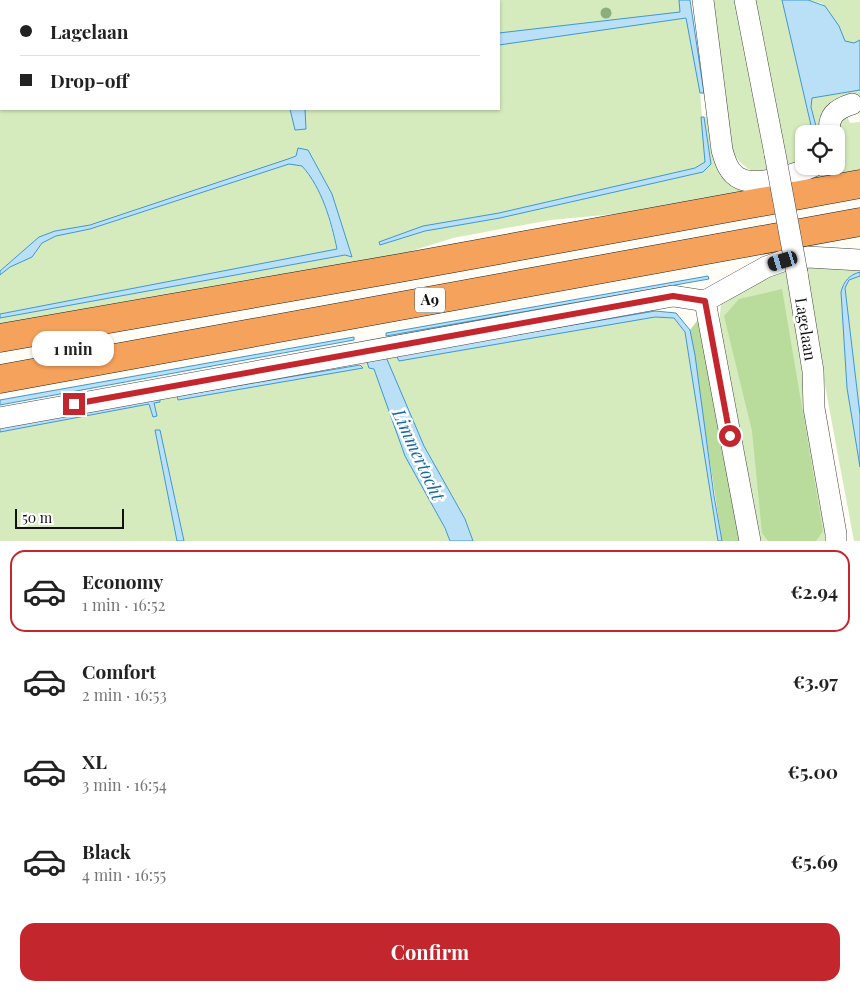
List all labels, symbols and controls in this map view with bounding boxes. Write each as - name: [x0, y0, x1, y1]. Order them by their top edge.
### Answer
- text: Lagelaan: [50, 18, 129, 44]
- text: Drop-off: [50, 67, 128, 93]
- map controls: [795, 125, 845, 175]
- button: locate: [795, 125, 845, 175]
- car: [766, 249, 799, 273]
- road number: A9: [415, 288, 445, 312]
- street label: Lagelaan: [791, 296, 822, 363]
- callout: 1 min: [33, 332, 115, 366]
- text: 1 min: [53, 338, 93, 359]
- route end: [63, 393, 85, 415]
- water label: Limmertocht: [387, 404, 451, 505]
- route start: [719, 425, 741, 447]
- scale bar: [15, 506, 124, 529]
- text: 50 m: [22, 508, 52, 527]
- text: Economy: [82, 568, 163, 594]
- icon: car: [22, 569, 67, 614]
- text: €2.94: [790, 578, 838, 604]
- text: 1 min · 16:52: [82, 594, 165, 615]
- text: Comfort: [82, 658, 156, 684]
- icon: car: [22, 659, 67, 704]
- text: €3.97: [793, 668, 838, 694]
- text: 2 min · 16:53: [82, 684, 167, 705]
- text: XL: [82, 748, 107, 774]
- icon: car: [22, 749, 67, 794]
- text: €5.00: [787, 758, 838, 784]
- text: 3 min · 16:54: [82, 774, 167, 795]
- text: Black: [82, 838, 131, 864]
- icon: car: [22, 839, 67, 884]
- text: €5.69: [791, 848, 838, 874]
- text: 4 min · 16:55: [82, 864, 166, 885]
- button: Confirm: [20, 923, 840, 981]

